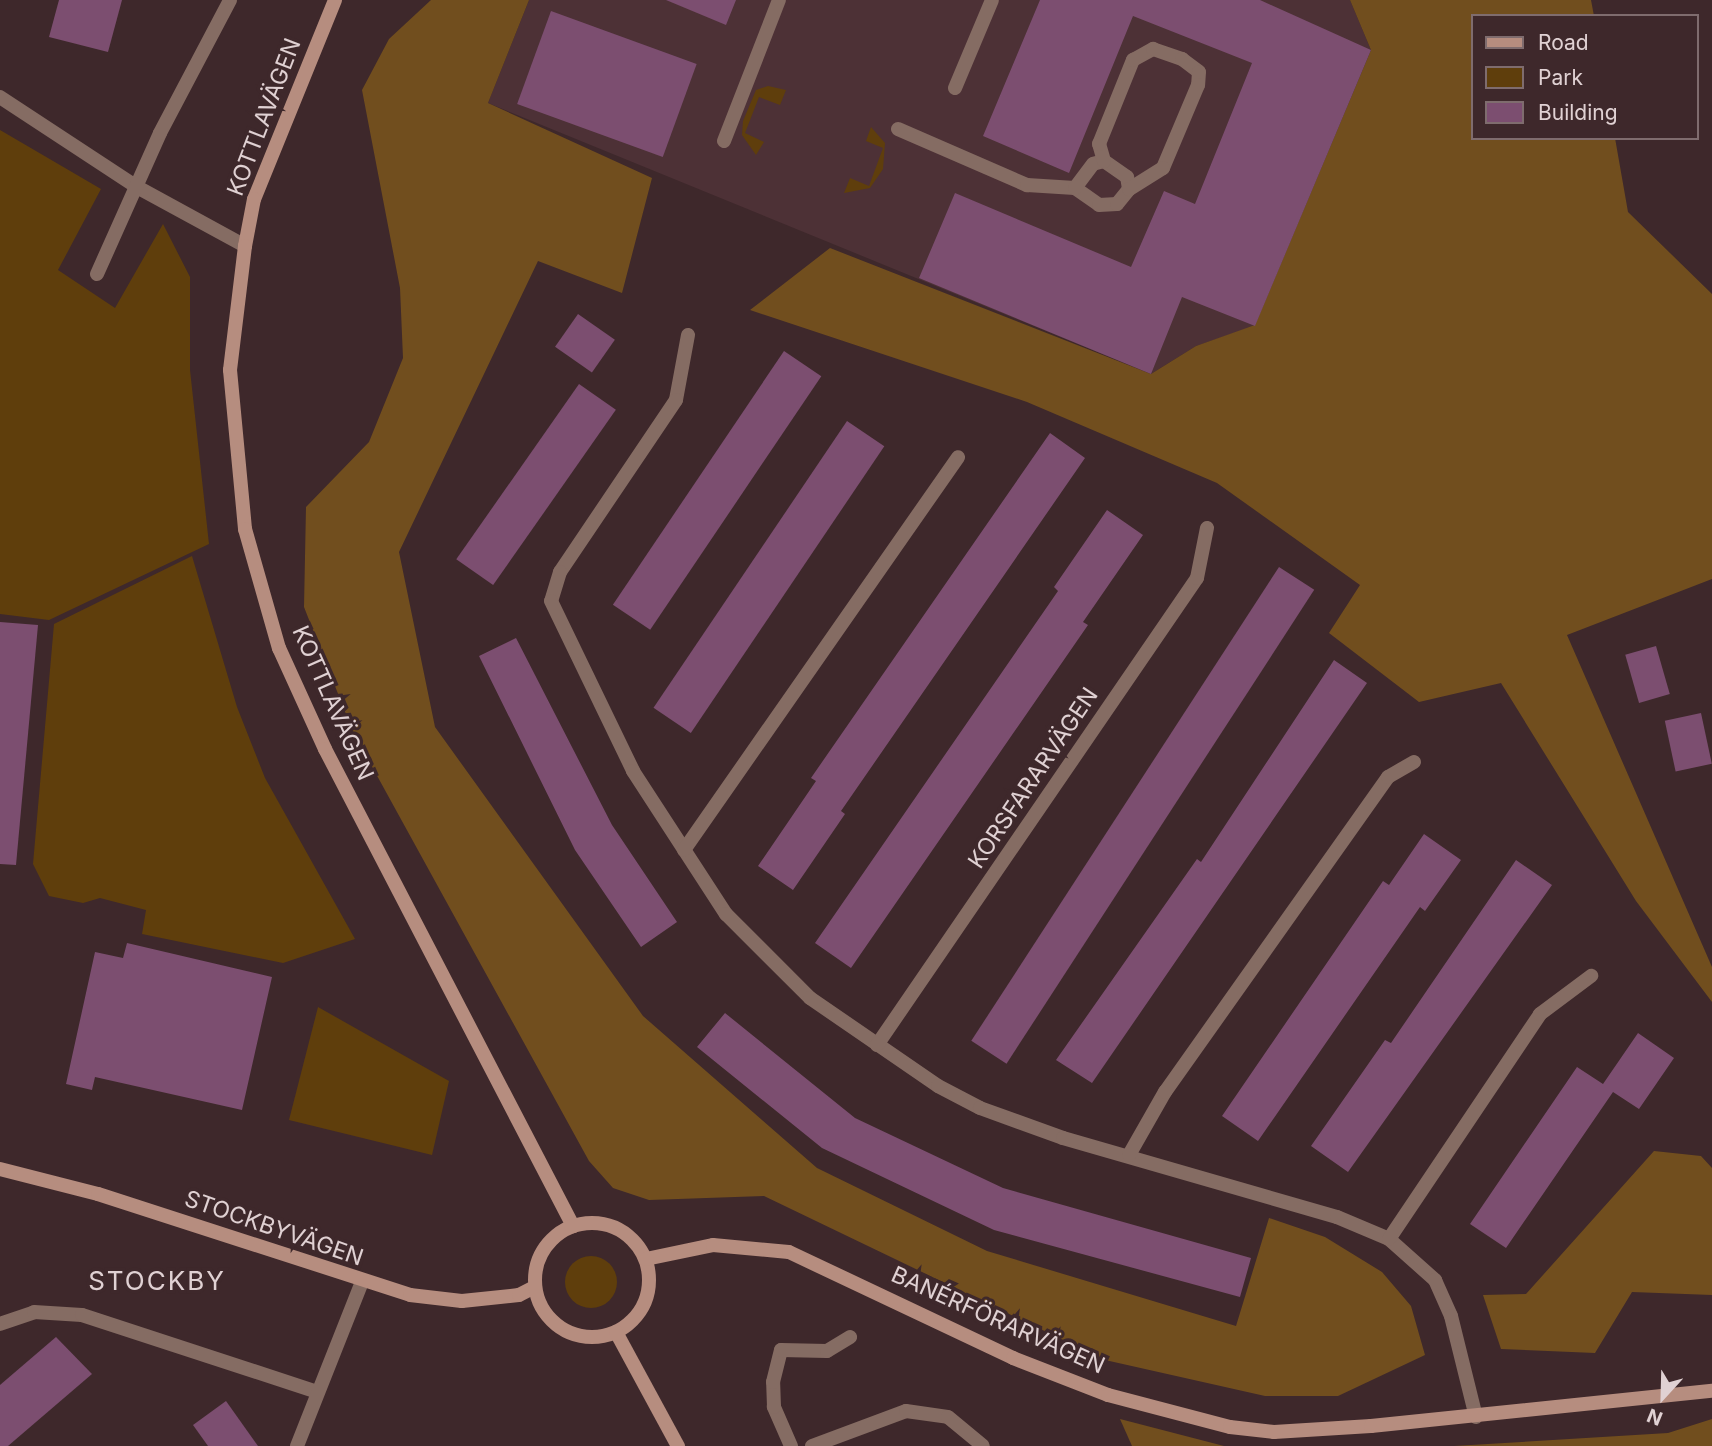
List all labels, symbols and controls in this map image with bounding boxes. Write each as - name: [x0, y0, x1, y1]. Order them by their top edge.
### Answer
- legend: [1470, 14, 1698, 140]
- text: Road: [1538, 30, 1589, 55]
- street label: KOTTLAVÄGEN: [221, 34, 307, 200]
- text: Park: [1538, 65, 1583, 90]
- text: Building: [1538, 100, 1618, 125]
- street label: KOTTLAVÄGEN: [287, 621, 379, 785]
- street label: KORSFARARVÄGEN: [962, 682, 1104, 874]
- street label: STOCKBYVÄGEN: [181, 1184, 367, 1272]
- street label: BANÉRFÖRARVÄGEN: [887, 1260, 1109, 1380]
- district label: STOCKBY: [89, 1265, 225, 1297]
- north arrow: [1628, 1362, 1698, 1432]
- text: N: [1644, 1404, 1666, 1430]

